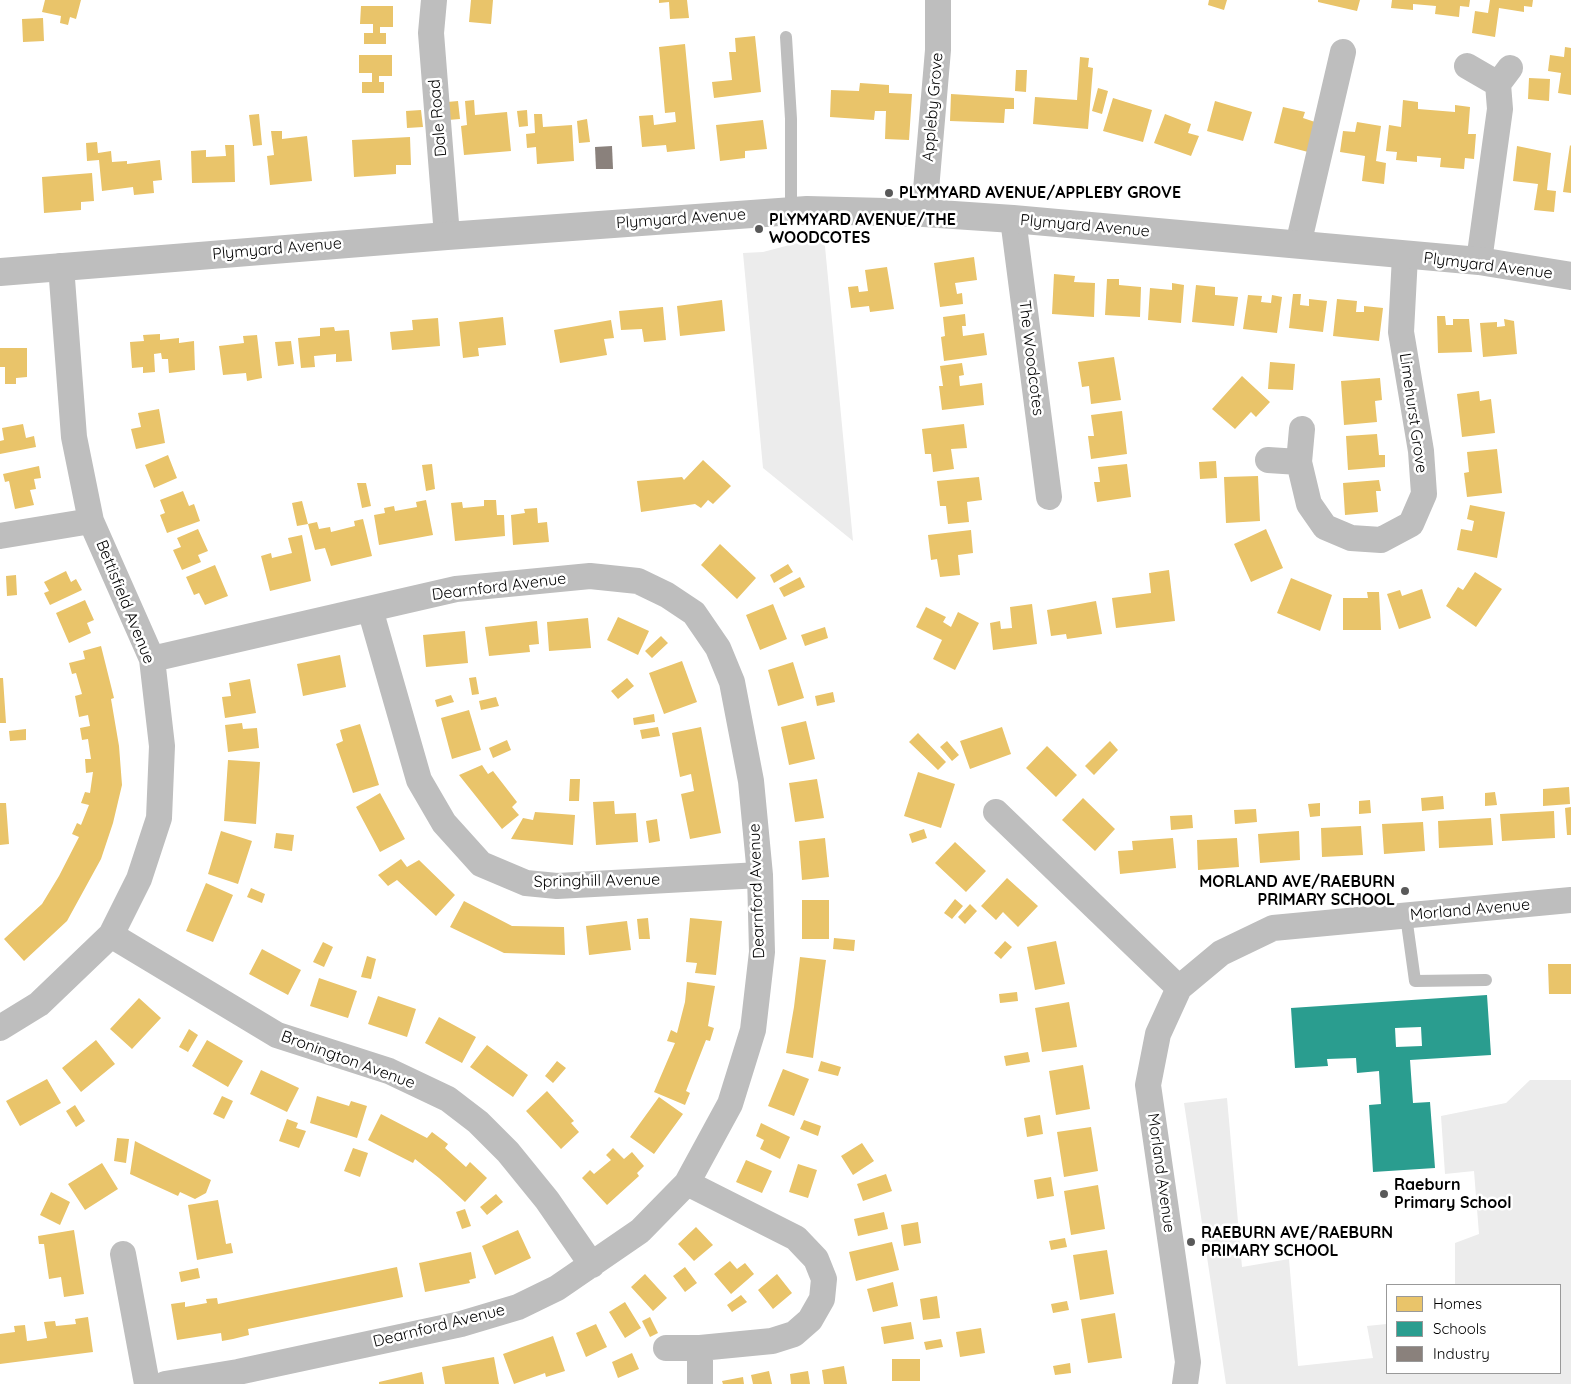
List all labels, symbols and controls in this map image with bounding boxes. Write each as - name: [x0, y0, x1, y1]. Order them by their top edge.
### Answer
- street label: Appleby Grove: [919, 52, 947, 162]
- street label: Dale Road: [425, 78, 451, 158]
- place label: PLYMYARD AVENUE/APPLEBY GROVE: [899, 183, 1181, 203]
- marker: PLYMYARD AVENUE/APPLEBY GROVE: [883, 187, 895, 199]
- street label: Plymyard Avenue: [616, 205, 746, 233]
- place label: PLYMYARD AVENUE/THE WOODCOTES: [769, 210, 956, 248]
- street label: Plymyard Avenue: [1019, 211, 1151, 241]
- marker: PLYMYARD AVENUE/THE WOODCOTES: [753, 223, 765, 235]
- street label: Plymyard Avenue: [211, 234, 343, 264]
- street label: Plymyard Avenue: [1422, 249, 1554, 283]
- street label: The Woodcotes: [1014, 299, 1048, 417]
- street label: Limehurst Grove: [1395, 352, 1431, 474]
- street label: Bettisfield Avenue: [91, 537, 159, 667]
- street label: Dearnford Avenue: [431, 569, 567, 605]
- street label: Dearnford Avenue: [745, 823, 769, 959]
- street label: Springhill Avenue: [534, 870, 660, 892]
- place label: MORLAND AVE/RAEBURN PRIMARY SCHOOL: [1199, 872, 1395, 910]
- marker: MORLAND AVE/RAEBURN PRIMARY SCHOOL: [1399, 885, 1411, 897]
- street label: Morland Avenue: [1409, 895, 1531, 925]
- street label: Bronington Avenue: [278, 1027, 418, 1093]
- street label: Morland Avenue: [1143, 1112, 1179, 1234]
- place label: Raeburn Primary School: [1394, 1175, 1512, 1213]
- marker: Raeburn Primary School: [1378, 1188, 1390, 1200]
- place label: RAEBURN AVE/RAEBURN PRIMARY SCHOOL: [1201, 1223, 1393, 1261]
- marker: RAEBURN AVE/RAEBURN PRIMARY SCHOOL: [1185, 1236, 1197, 1248]
- legend: [1386, 1284, 1561, 1374]
- text: Homes: [1433, 1294, 1482, 1313]
- street label: Dearnford Avenue: [371, 1300, 507, 1352]
- text: Schools: [1433, 1319, 1486, 1338]
- text: Industry: [1433, 1344, 1490, 1363]

